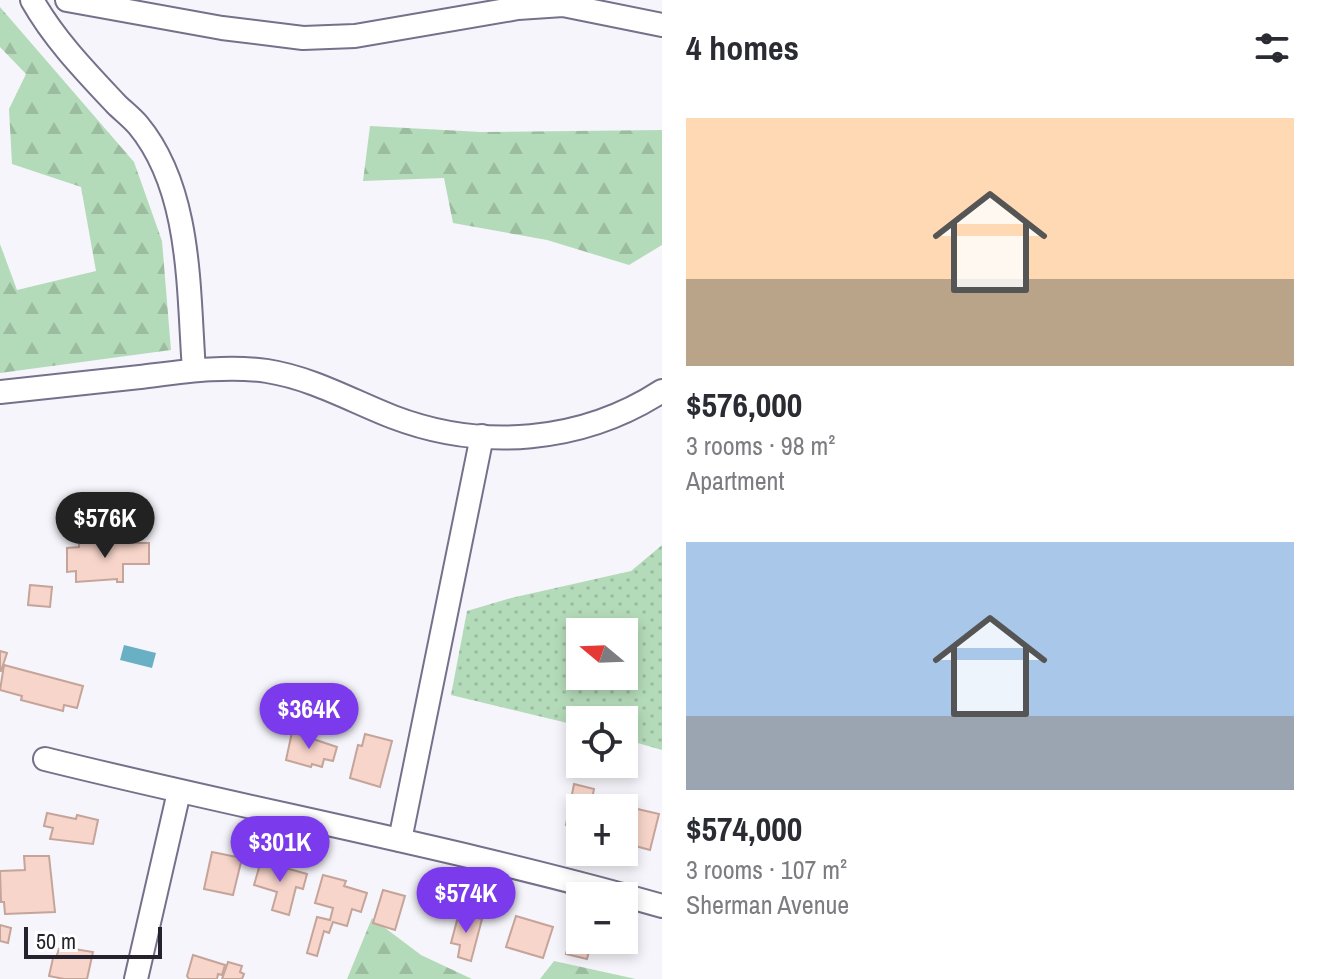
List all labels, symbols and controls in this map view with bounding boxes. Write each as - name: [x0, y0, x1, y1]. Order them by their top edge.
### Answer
- text: 4 homes: [686, 25, 799, 71]
- icon: filters: [1250, 26, 1294, 70]
- icon: home: [918, 170, 1062, 314]
- text: $576,000: [686, 382, 802, 428]
- text: 3 rooms · 98 m²: [686, 428, 835, 463]
- text: Apartment: [686, 463, 784, 498]
- pin: $576K: [49, 492, 161, 560]
- text: $576K: [74, 500, 136, 535]
- icon: home: [918, 594, 1062, 738]
- north arrow: [566, 618, 638, 690]
- map controls: [566, 618, 638, 954]
- pin: $364K: [253, 683, 365, 751]
- text: $364K: [278, 691, 340, 726]
- button: locate: [566, 706, 638, 778]
- button: +: [566, 794, 638, 866]
- text: $574,000: [686, 806, 802, 852]
- pin: $301K: [224, 816, 336, 884]
- text: $301K: [249, 824, 311, 859]
- text: 3 rooms · 107 m²: [686, 852, 847, 887]
- pin: $574K: [410, 867, 522, 935]
- text: $574K: [435, 875, 497, 910]
- button: −: [566, 882, 638, 954]
- text: Sherman Avenue: [686, 887, 849, 922]
- scale bar: [24, 923, 162, 959]
- text: 50 m: [36, 926, 76, 956]

